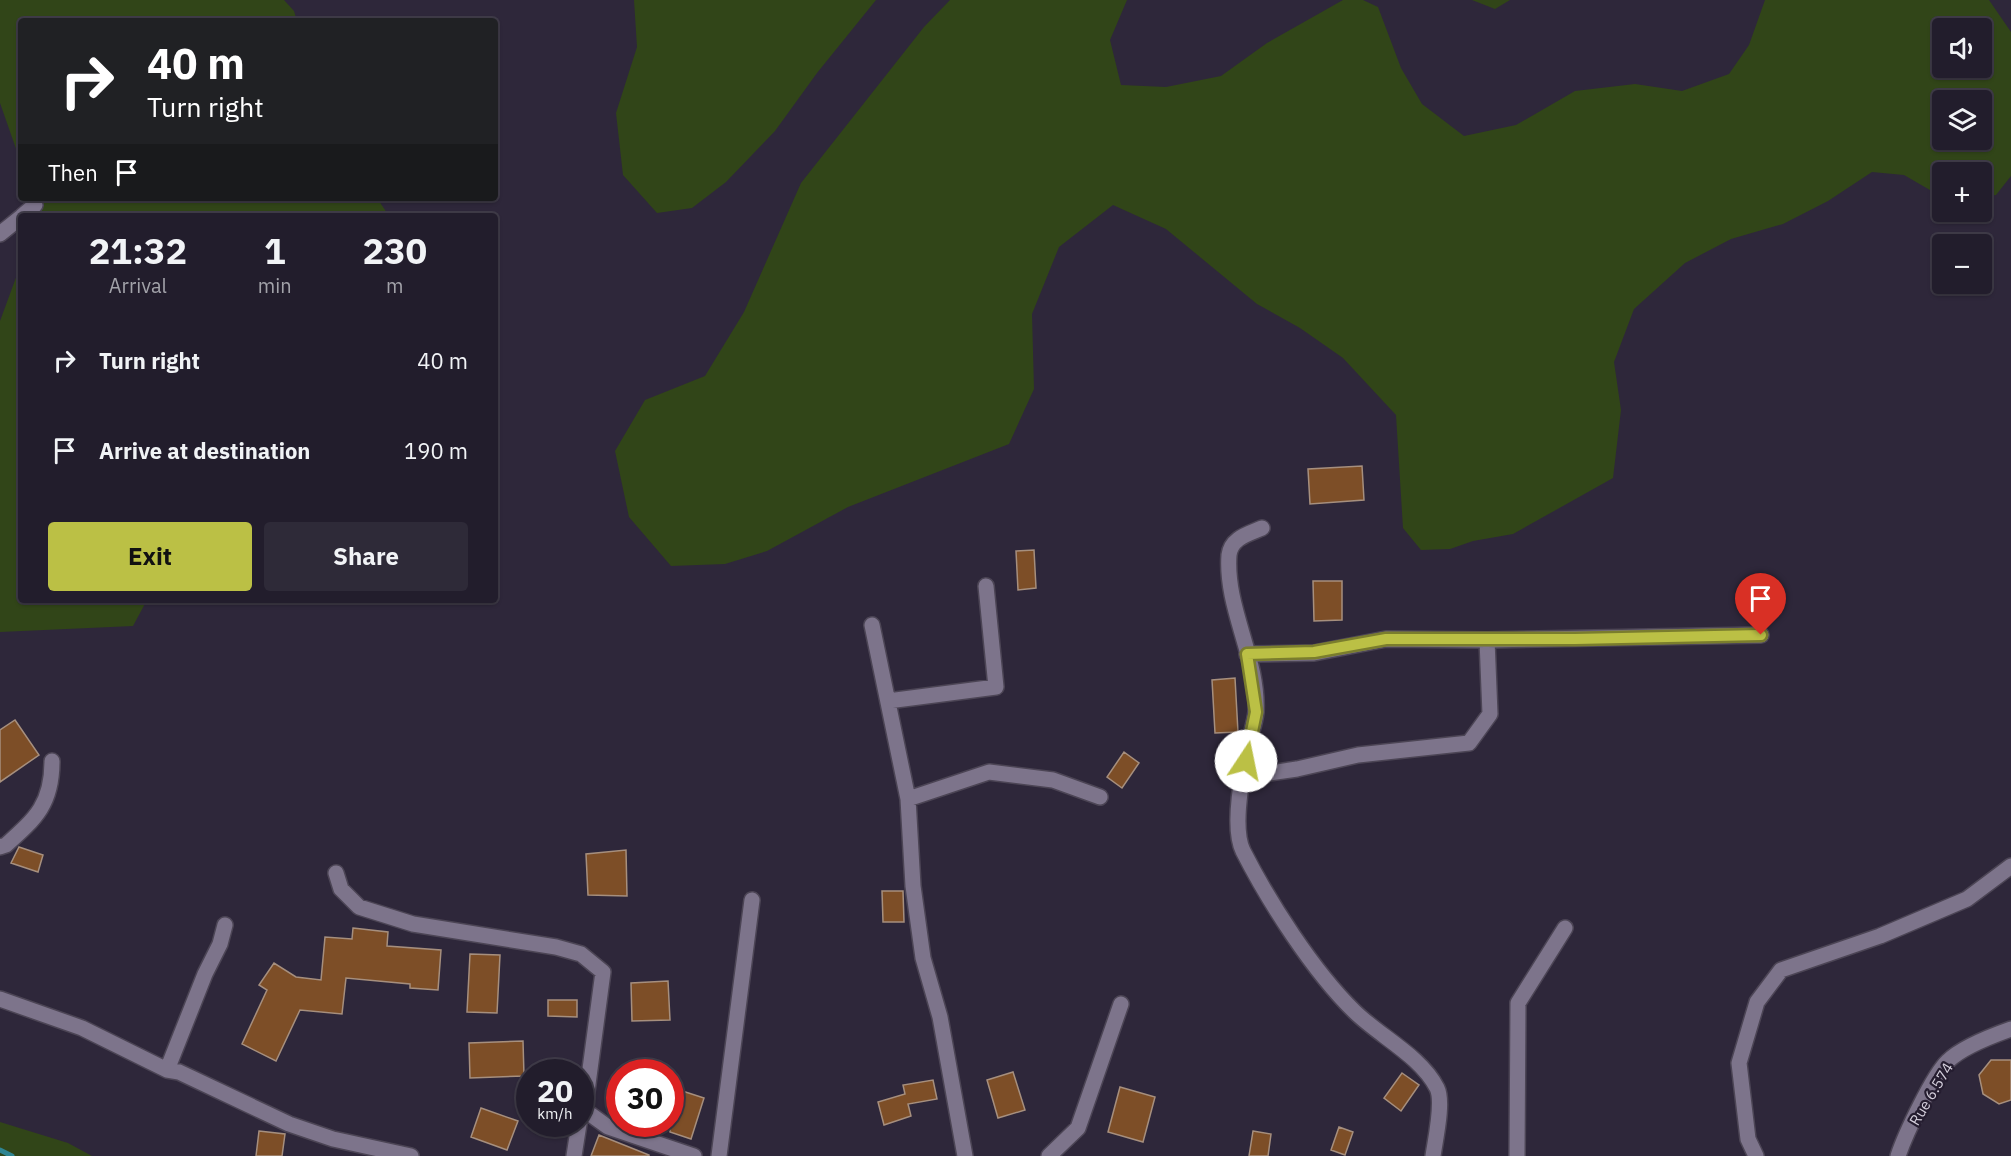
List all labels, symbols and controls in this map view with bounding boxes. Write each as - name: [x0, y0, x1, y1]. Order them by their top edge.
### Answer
- map controls: [1932, 18, 1992, 294]
- button: sound: [1932, 18, 1992, 78]
- text: 40 m: [147, 36, 245, 91]
- icon: right: [48, 42, 126, 120]
- text: Turn right: [147, 89, 264, 124]
- button: layers: [1932, 90, 1992, 150]
- icon: arrive: [110, 156, 143, 189]
- text: Then: [48, 158, 98, 187]
- button: +: [1932, 162, 1992, 222]
- text: 21:32: [89, 227, 187, 274]
- text: 1: [264, 227, 286, 274]
- text: 230: [362, 227, 427, 274]
- button: −: [1932, 234, 1992, 294]
- text: Arrival: [109, 272, 167, 299]
- text: min: [258, 272, 292, 299]
- text: m: [386, 272, 404, 299]
- icon: right: [48, 344, 81, 377]
- text: Turn right: [99, 346, 200, 375]
- text: 40 m: [417, 346, 468, 375]
- icon: arrive: [48, 434, 81, 467]
- text: Arrive at destination: [99, 436, 310, 465]
- text: 190 m: [404, 436, 468, 465]
- button: Exit: [48, 522, 252, 591]
- button: Share: [264, 522, 468, 591]
- pin: [1735, 573, 1786, 635]
- icon: arrive: [1744, 582, 1777, 615]
- position arrow: [1214, 729, 1278, 793]
- speed limit sign: 30: [606, 1059, 684, 1137]
- street label: Rue 6.574: [1905, 1059, 1957, 1129]
- text: 20: [537, 1071, 573, 1110]
- text: km/h: [537, 1104, 573, 1123]

